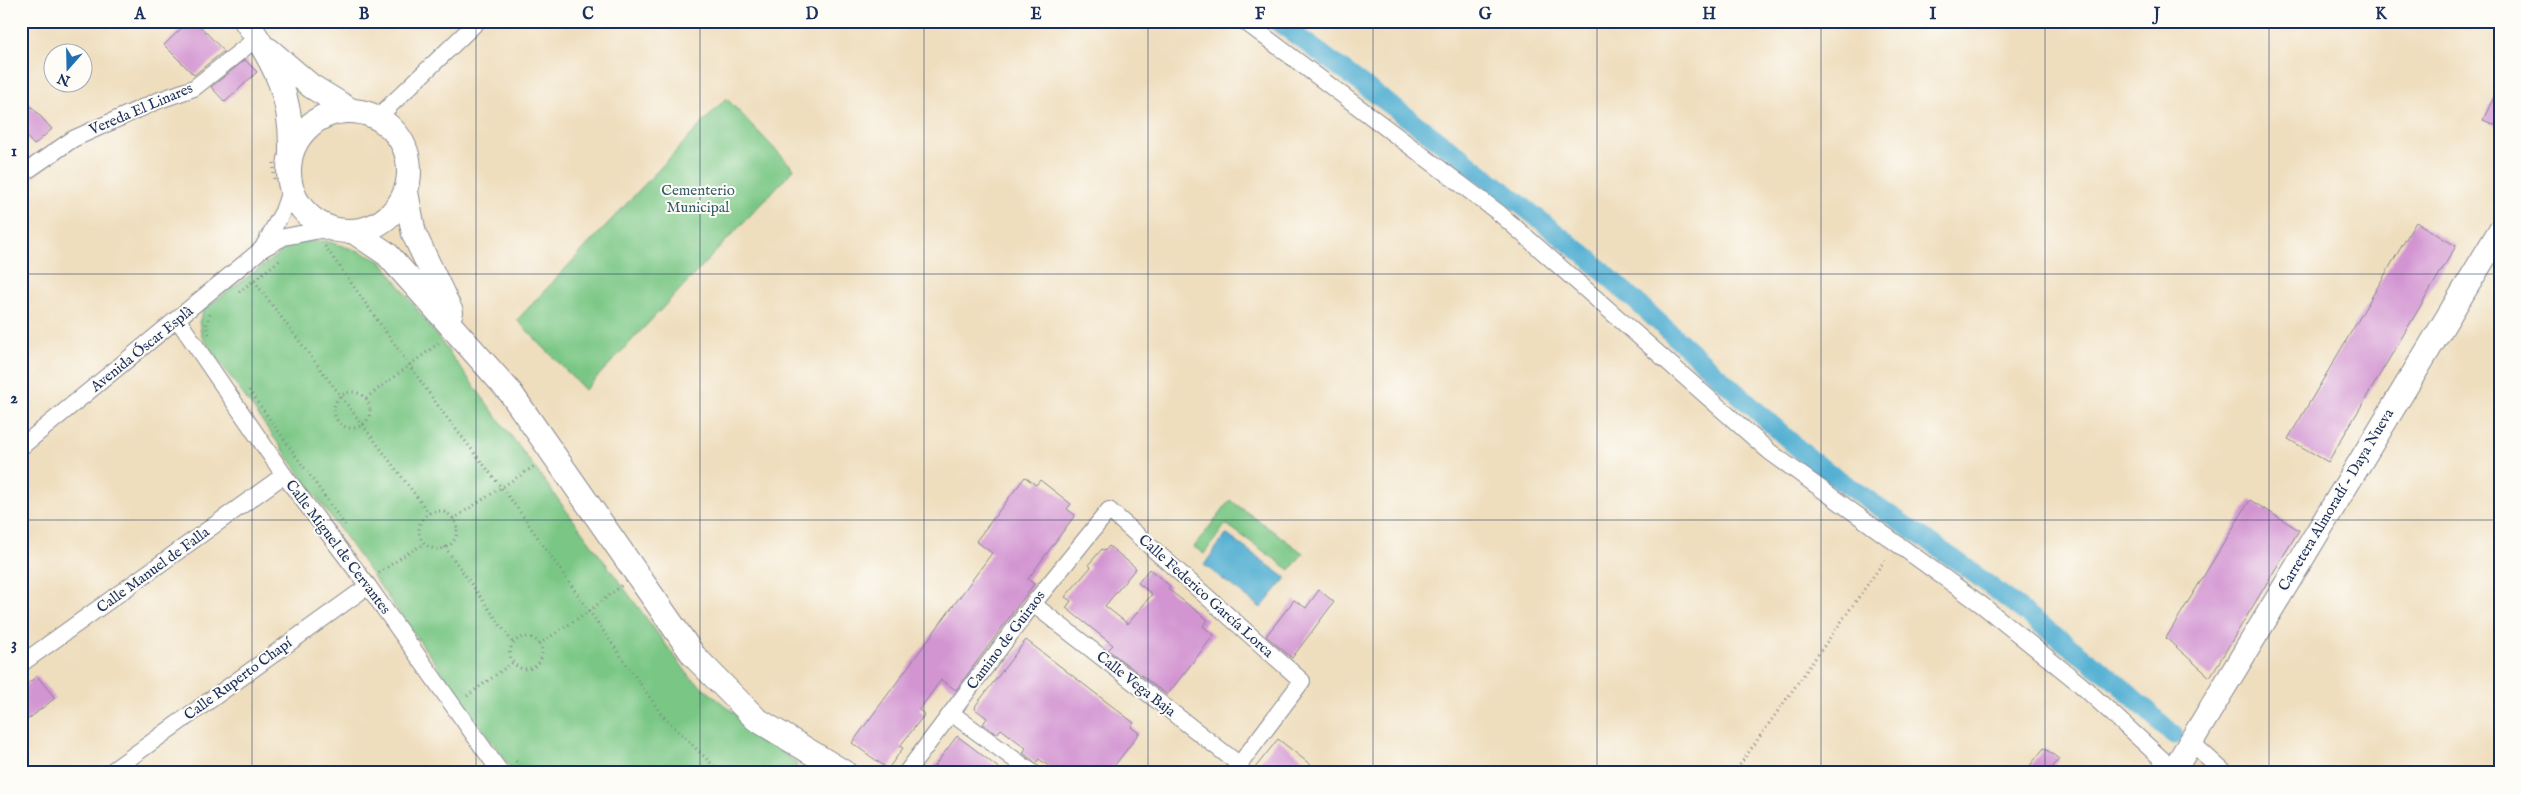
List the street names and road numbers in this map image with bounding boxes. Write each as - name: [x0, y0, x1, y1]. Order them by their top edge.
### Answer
- street label: Vereda El Linares: [85, 79, 196, 140]
- street label: Avenida Óscar Esplà: [86, 301, 198, 397]
- street label: Carretera Almoradí - Daya Nueva: [2274, 405, 2398, 595]
- street label: Calle Miguel de Cervantes: [281, 476, 395, 618]
- street label: Calle Manuel de Falla: [93, 522, 213, 617]
- street label: Calle Federico García Lorca: [1134, 530, 1278, 662]
- street label: Camino de Guiraos: [962, 587, 1050, 693]
- street label: Calle Ruperto Chapí: [180, 633, 297, 725]
- street label: Calle Vega Baja: [1092, 647, 1180, 721]

